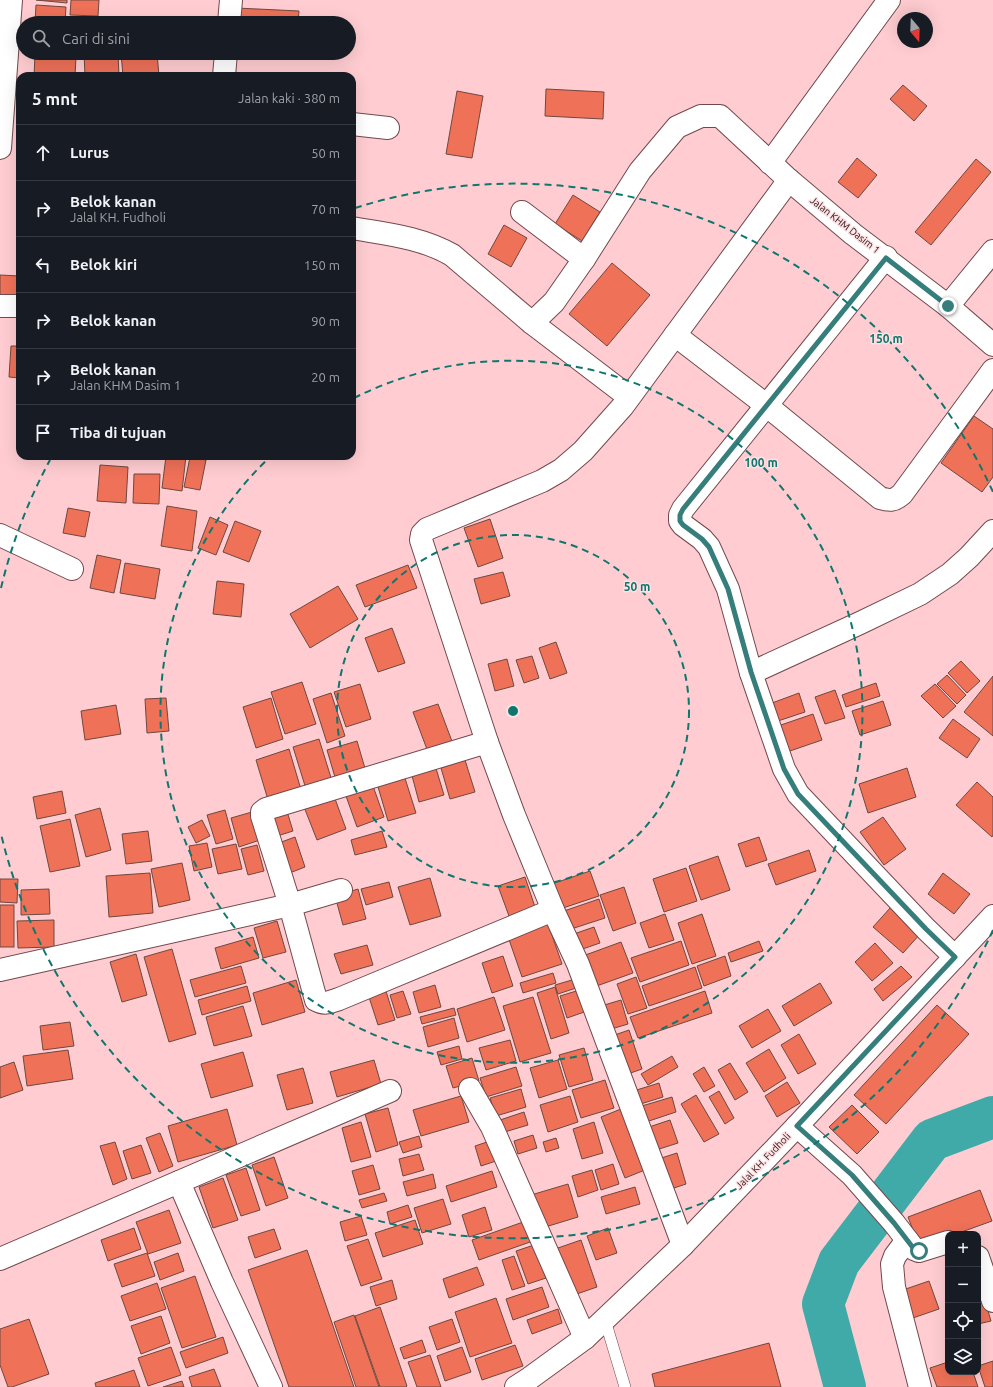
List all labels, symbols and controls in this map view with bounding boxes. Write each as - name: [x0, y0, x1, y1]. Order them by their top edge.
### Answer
- north arrow: [897, 12, 933, 48]
- search box: [16, 16, 356, 60]
- icon: search: [30, 27, 52, 49]
- text: Cari di sini: [62, 30, 130, 47]
- text: 5 mnt: [32, 89, 78, 108]
- text: Jalan kaki · 380 m: [238, 91, 340, 105]
- icon: ahead: [32, 142, 54, 164]
- text: Lurus: [70, 144, 109, 161]
- text: 50 m: [311, 146, 340, 160]
- text: Belok kanan: [70, 193, 156, 210]
- street label: Jalan KHM Dasim 1: [808, 194, 882, 256]
- icon: right: [32, 198, 54, 220]
- text: 70 m: [311, 202, 340, 216]
- text: Jalal KH. Fudholi: [70, 210, 166, 224]
- icon: left: [32, 254, 54, 276]
- text: Belok kiri: [70, 256, 137, 273]
- text: 150 m: [304, 258, 340, 272]
- route end: [939, 297, 957, 315]
- icon: right: [32, 310, 54, 332]
- text: Belok kanan: [70, 312, 156, 329]
- text: 90 m: [311, 314, 340, 328]
- text: 150 m: [869, 332, 903, 345]
- text: Belok kanan: [70, 361, 156, 378]
- icon: right: [32, 366, 54, 388]
- text: 20 m: [311, 370, 340, 384]
- text: Jalan KHM Dasim 1: [70, 378, 181, 392]
- icon: arrive: [32, 422, 54, 444]
- text: Tiba di tujuan: [70, 424, 166, 441]
- text: 100 m: [744, 456, 778, 469]
- text: 50 m: [624, 580, 650, 593]
- centre of rings: [506, 704, 520, 718]
- street label: Jalal KH. Fudholi: [733, 1131, 793, 1191]
- map controls: [945, 1231, 981, 1375]
- button: +: [945, 1231, 981, 1267]
- route start: [910, 1242, 928, 1260]
- button: −: [945, 1267, 981, 1303]
- button: locate: [945, 1303, 981, 1339]
- button: layers: [945, 1339, 981, 1375]

